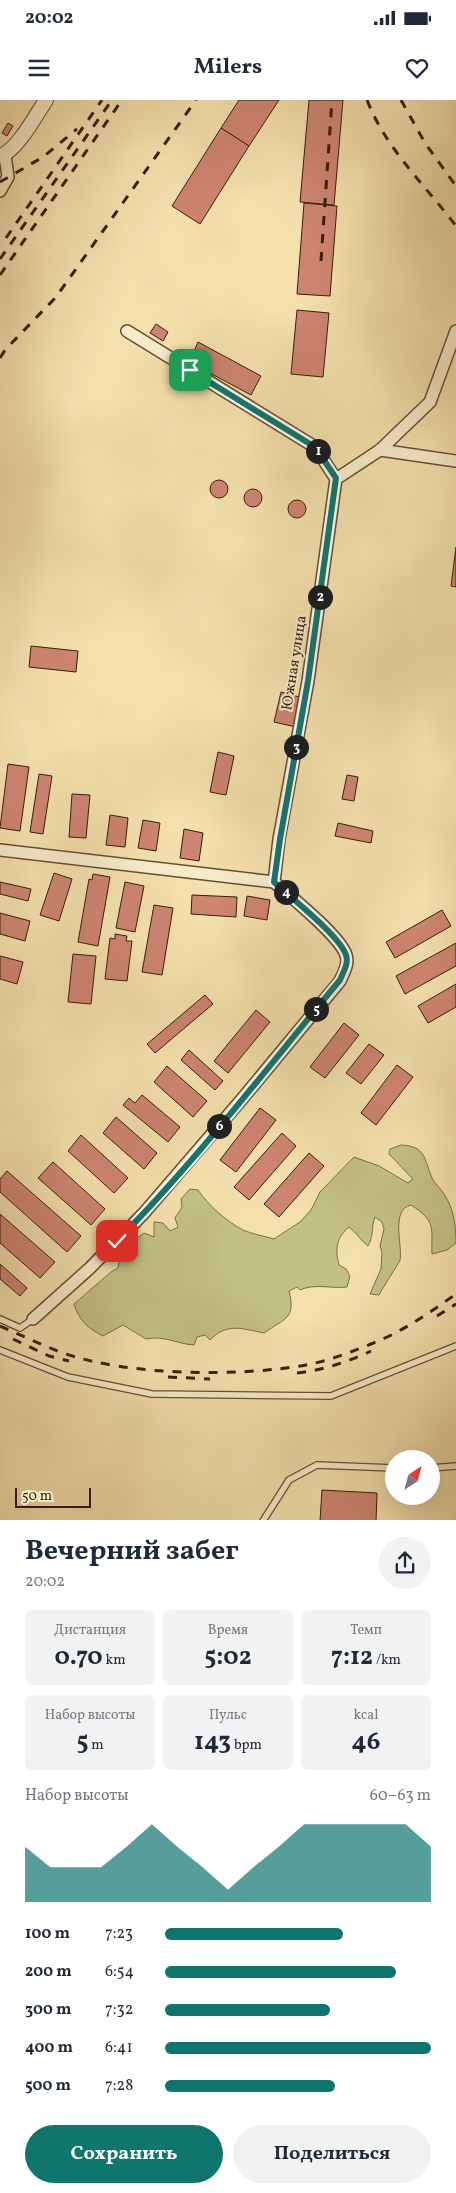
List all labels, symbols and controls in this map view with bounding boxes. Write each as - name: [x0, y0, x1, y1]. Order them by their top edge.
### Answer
- text: 20:02: [25, 5, 73, 31]
- text: Milers: [194, 52, 262, 83]
- icon: menu: [25, 54, 53, 82]
- icon: heart: [403, 54, 431, 82]
- pin: [169, 349, 211, 391]
- icon: arrive: [176, 356, 204, 384]
- pin: 1: [306, 438, 330, 464]
- text: 1: [316, 442, 321, 461]
- pin: 2: [308, 584, 332, 610]
- text: 2: [317, 588, 324, 607]
- street label: Южная улица: [277, 614, 313, 712]
- pin: 3: [284, 734, 308, 760]
- text: 3: [293, 738, 300, 757]
- pin: 4: [274, 880, 298, 904]
- text: 4: [282, 883, 291, 902]
- pin: 5: [304, 996, 328, 1022]
- text: 5: [313, 1000, 320, 1019]
- pin: 6: [206, 1114, 232, 1138]
- text: 6: [216, 1117, 223, 1136]
- pin: [96, 1220, 138, 1262]
- icon: check: [103, 1227, 131, 1255]
- north arrow: [385, 1450, 440, 1505]
- map controls: [385, 1450, 440, 1505]
- scale bar: [15, 1486, 91, 1509]
- text: 50 m: [22, 1487, 52, 1506]
- text: Вечерний забег: [25, 1532, 239, 1571]
- button: share: [379, 1537, 431, 1589]
- text: 20:02: [25, 1571, 65, 1593]
- text: Дистанция: [54, 1621, 126, 1640]
- text: Время: [208, 1621, 248, 1640]
- text: Темп: [350, 1621, 382, 1640]
- text: 0.70: [54, 1640, 103, 1675]
- text: 5:02: [204, 1640, 252, 1675]
- text: 7:12: [331, 1640, 373, 1675]
- text: km: [103, 1651, 126, 1670]
- text: /km: [373, 1651, 401, 1670]
- text: Набор высоты: [45, 1706, 135, 1725]
- text: Пульс: [209, 1706, 247, 1725]
- text: kcal: [354, 1706, 378, 1725]
- text: 5: [76, 1725, 88, 1760]
- text: 143: [194, 1725, 231, 1760]
- text: 46: [352, 1725, 380, 1760]
- text: m: [88, 1736, 104, 1755]
- text: bpm: [231, 1736, 262, 1755]
- text: Набор высоты: [25, 1785, 129, 1807]
- text: 60–63 m: [370, 1785, 431, 1807]
- text: 100 m: [25, 1923, 70, 1945]
- text: 7:23: [105, 1923, 133, 1945]
- text: 200 m: [25, 1961, 72, 1983]
- text: 6:54: [105, 1961, 134, 1983]
- text: 300 m: [25, 1999, 71, 2021]
- text: 7:32: [105, 1999, 133, 2021]
- text: 400 m: [25, 2037, 73, 2059]
- text: 6:41: [105, 2037, 133, 2059]
- text: 500 m: [25, 2075, 71, 2097]
- text: 7:28: [105, 2075, 133, 2097]
- button: Сохранить: [25, 2125, 223, 2183]
- button: Поделиться: [233, 2125, 431, 2183]

